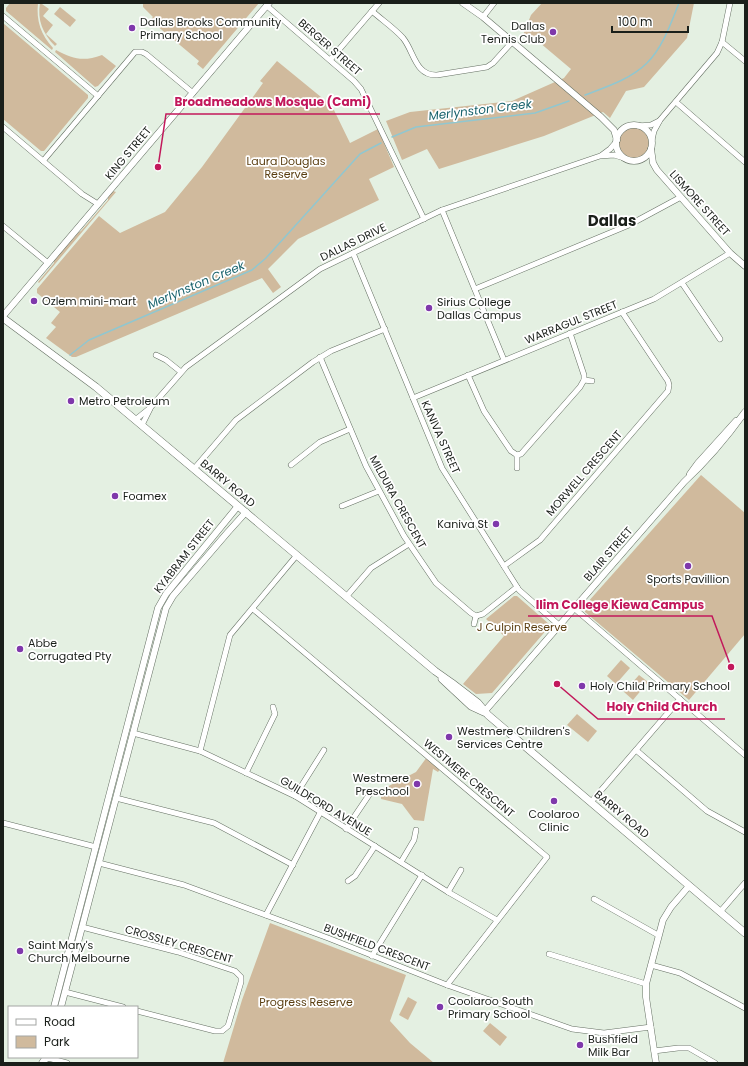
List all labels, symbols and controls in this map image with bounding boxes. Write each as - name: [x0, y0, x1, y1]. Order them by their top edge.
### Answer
- scale bar: [612, 8, 688, 34]
- text: 100 m: [618, 13, 652, 30]
- place label: Dallas Brooks Community Primary School: [140, 14, 282, 43]
- street label: BERGER STREET: [295, 15, 365, 79]
- place label: Dallas Tennis Club: [481, 18, 545, 47]
- marker: Dallas Brooks Community Primary School: [127, 23, 137, 33]
- marker: Dallas Tennis Club: [548, 27, 558, 37]
- callout: Broadmeadows Mosque (Cami): [166, 90, 380, 114]
- text: Broadmeadows Mosque (Cami): [174, 93, 372, 110]
- water label: Merlynston Creek: [427, 95, 533, 124]
- street label: KING STREET: [101, 123, 155, 183]
- park label: Laura Douglas Reserve: [247, 153, 326, 182]
- street label: LISMORE STREET: [666, 167, 734, 239]
- district label: Dallas: [588, 210, 636, 231]
- street label: DALLAS DRIVE: [317, 219, 389, 265]
- water label: Merlynston Creek: [145, 256, 248, 313]
- place label: Ozlem mini-mart: [42, 293, 136, 309]
- place label: Sirius College Dallas Campus: [437, 294, 521, 323]
- marker: Ozlem mini-mart: [29, 296, 39, 306]
- street label: WARRAGUL STREET: [522, 296, 620, 348]
- marker: Sirius College Dallas Campus: [424, 303, 434, 313]
- place label: Metro Petroleum: [79, 393, 170, 409]
- marker: Metro Petroleum: [66, 396, 76, 406]
- street label: KANIVA STREET: [418, 398, 464, 476]
- street label: MORWELL CRESCENT: [542, 427, 626, 519]
- street label: MILDURA CRESCENT: [366, 453, 430, 552]
- street label: BARRY ROAD: [197, 455, 259, 511]
- place label: Foamex: [123, 488, 167, 504]
- marker: Foamex: [110, 491, 120, 501]
- street label: KYABRAM STREET: [150, 516, 218, 596]
- place label: Kaniva St: [437, 516, 488, 532]
- marker: Kaniva St: [491, 519, 501, 529]
- street label: BLAIR STREET: [580, 523, 636, 585]
- marker: Sports Pavillion: [683, 561, 693, 571]
- place label: Sports Pavillion: [647, 571, 729, 587]
- callout: Ilim College Kiewa Campus: [528, 592, 712, 616]
- text: Ilim College Kiewa Campus: [536, 596, 705, 613]
- park label: J Culpin Reserve: [477, 619, 567, 635]
- place label: Abbe Corrugated Pty: [28, 635, 112, 664]
- marker: Abbe Corrugated Pty: [15, 644, 25, 654]
- place label: Holy Child Primary School: [590, 678, 730, 694]
- marker: Holy Child Primary School: [577, 681, 587, 691]
- callout: Holy Child Church: [598, 695, 725, 719]
- text: Holy Child Church: [607, 698, 717, 715]
- place label: Westmere Children's Services Centre: [457, 723, 570, 752]
- marker: Westmere Children's Services Centre: [444, 732, 454, 742]
- street label: WESTMERE CRESCENT: [420, 735, 518, 821]
- place label: Westmere Preschool: [353, 770, 409, 799]
- street label: GUILDFORD AVENUE: [277, 772, 375, 840]
- marker: Westmere Preschool: [412, 779, 422, 789]
- street label: BARRY ROAD: [591, 786, 653, 842]
- marker: Coolaroo Clinic: [549, 796, 559, 806]
- place label: Coolaroo Clinic: [529, 806, 579, 835]
- street label: BUSHFIELD CRESCENT: [322, 919, 433, 975]
- street label: CROSSLEY CRESCENT: [123, 921, 235, 967]
- place label: Saint Mary's Church Melbourne: [28, 937, 130, 966]
- marker: Saint Mary's Church Melbourne: [15, 946, 25, 956]
- place label: Coolaroo South Primary School: [448, 993, 533, 1022]
- park label: Progress Reserve: [259, 994, 353, 1010]
- marker: Coolaroo South Primary School: [435, 1002, 445, 1012]
- legend: [8, 1006, 138, 1058]
- text: Road: [44, 1013, 75, 1030]
- place label: Bushfield Milk Bar: [588, 1031, 638, 1060]
- text: Park: [44, 1033, 71, 1050]
- marker: Bushfield Milk Bar: [575, 1040, 585, 1050]

